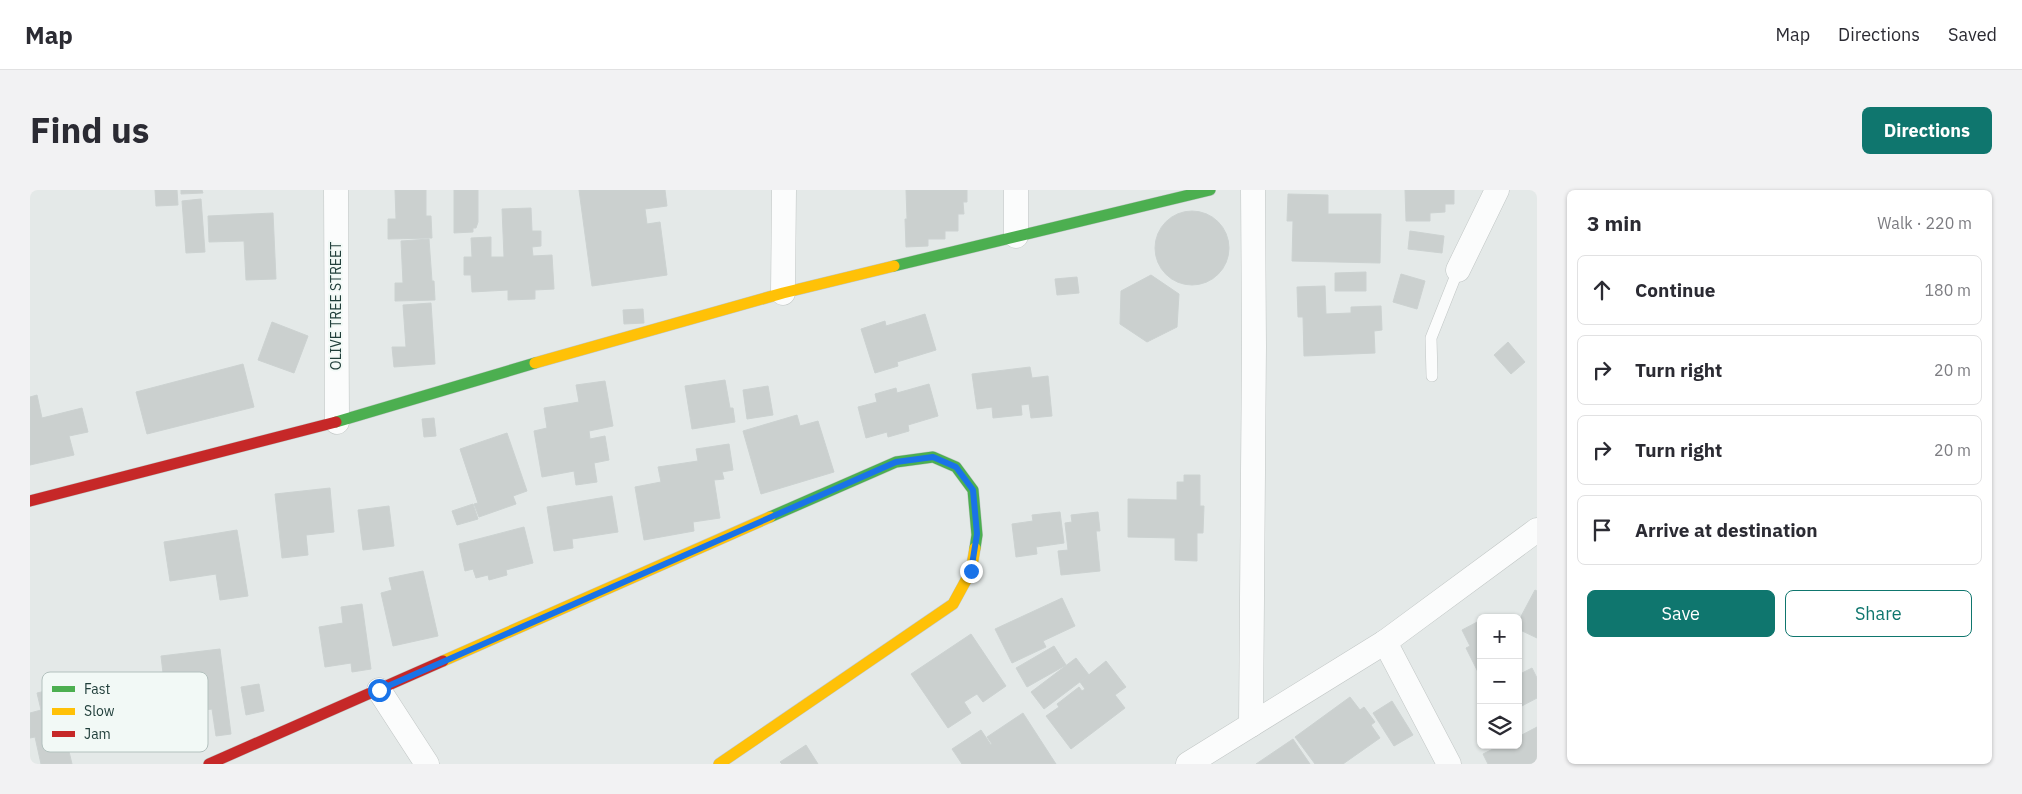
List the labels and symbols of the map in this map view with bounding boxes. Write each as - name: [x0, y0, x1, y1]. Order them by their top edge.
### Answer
- street label: OLIVE TREE STREET: [327, 242, 345, 370]
- route end: [960, 560, 983, 583]
- legend: [42, 672, 208, 752]
- route start: [368, 679, 391, 702]
- text: Fast: [84, 680, 110, 698]
- text: Slow: [84, 702, 115, 720]
- text: Jam: [84, 725, 111, 743]

